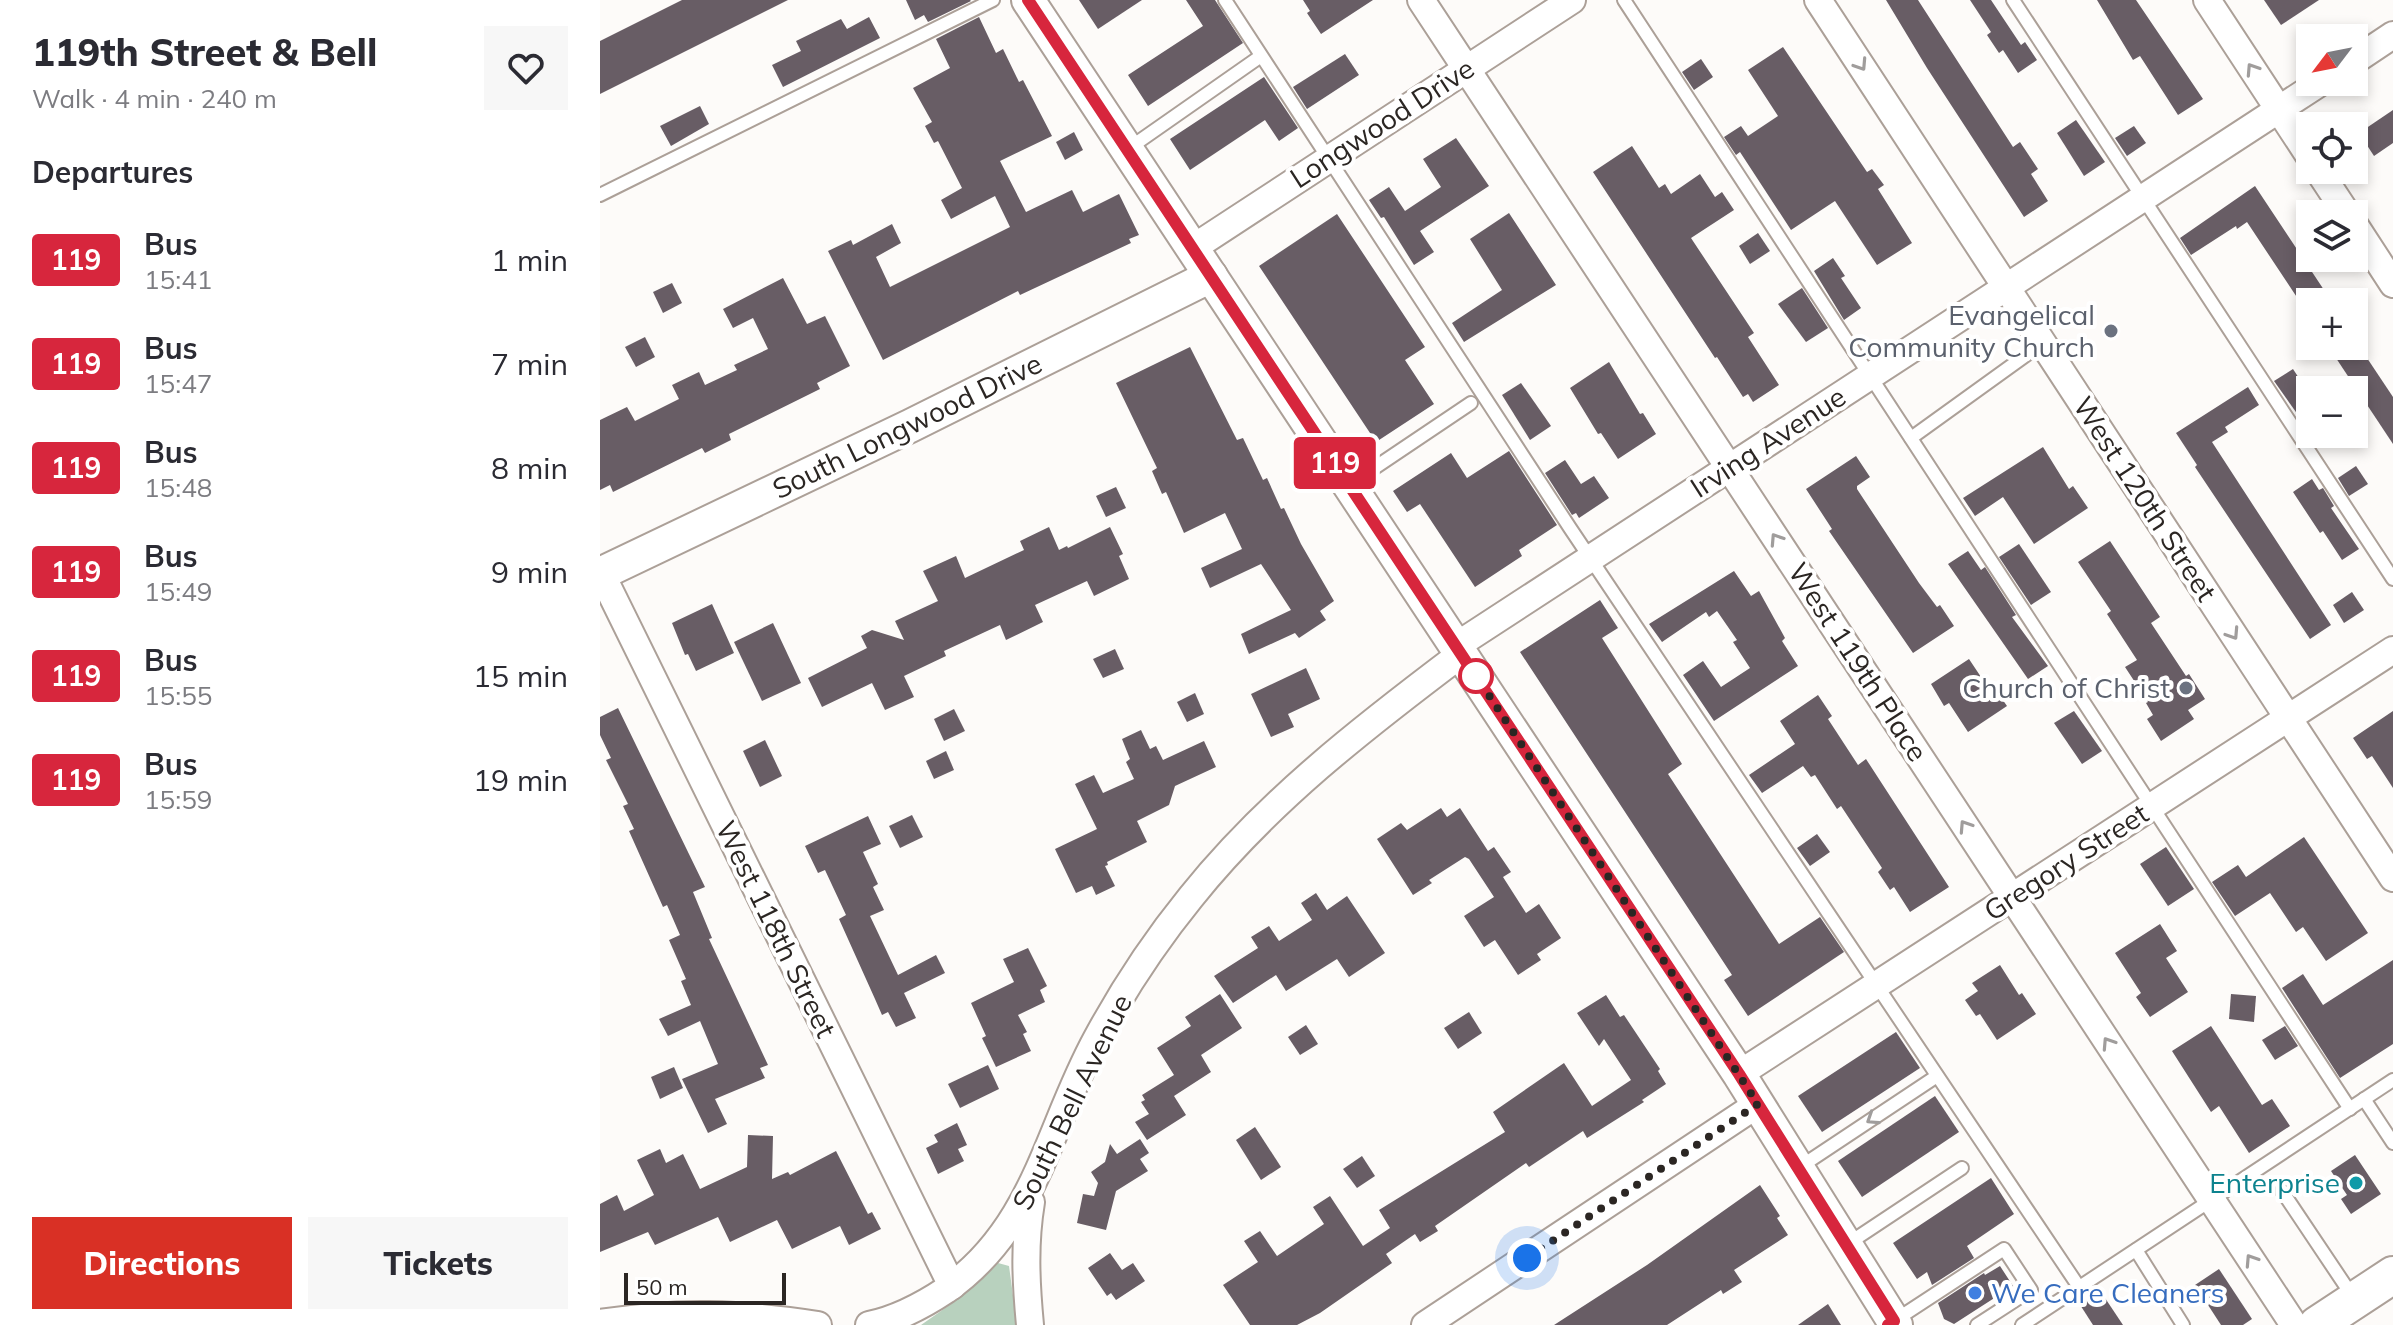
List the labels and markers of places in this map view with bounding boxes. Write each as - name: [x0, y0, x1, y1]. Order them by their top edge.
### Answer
- place label: Evangelical Community Church: [1848, 297, 2095, 364]
- marker: Evangelical Community Church: [2102, 322, 2120, 340]
- unlabelled marker: [1459, 659, 1493, 693]
- place label: Church of Christ: [1962, 670, 2170, 705]
- marker: Church of Christ: [2177, 679, 2195, 697]
- place label: Enterprise: [2209, 1165, 2340, 1200]
- marker: Enterprise: [2347, 1174, 2365, 1192]
- place label: We Care Cleaners: [1991, 1275, 2224, 1310]
- marker: We Care Cleaners: [1966, 1284, 1984, 1302]

